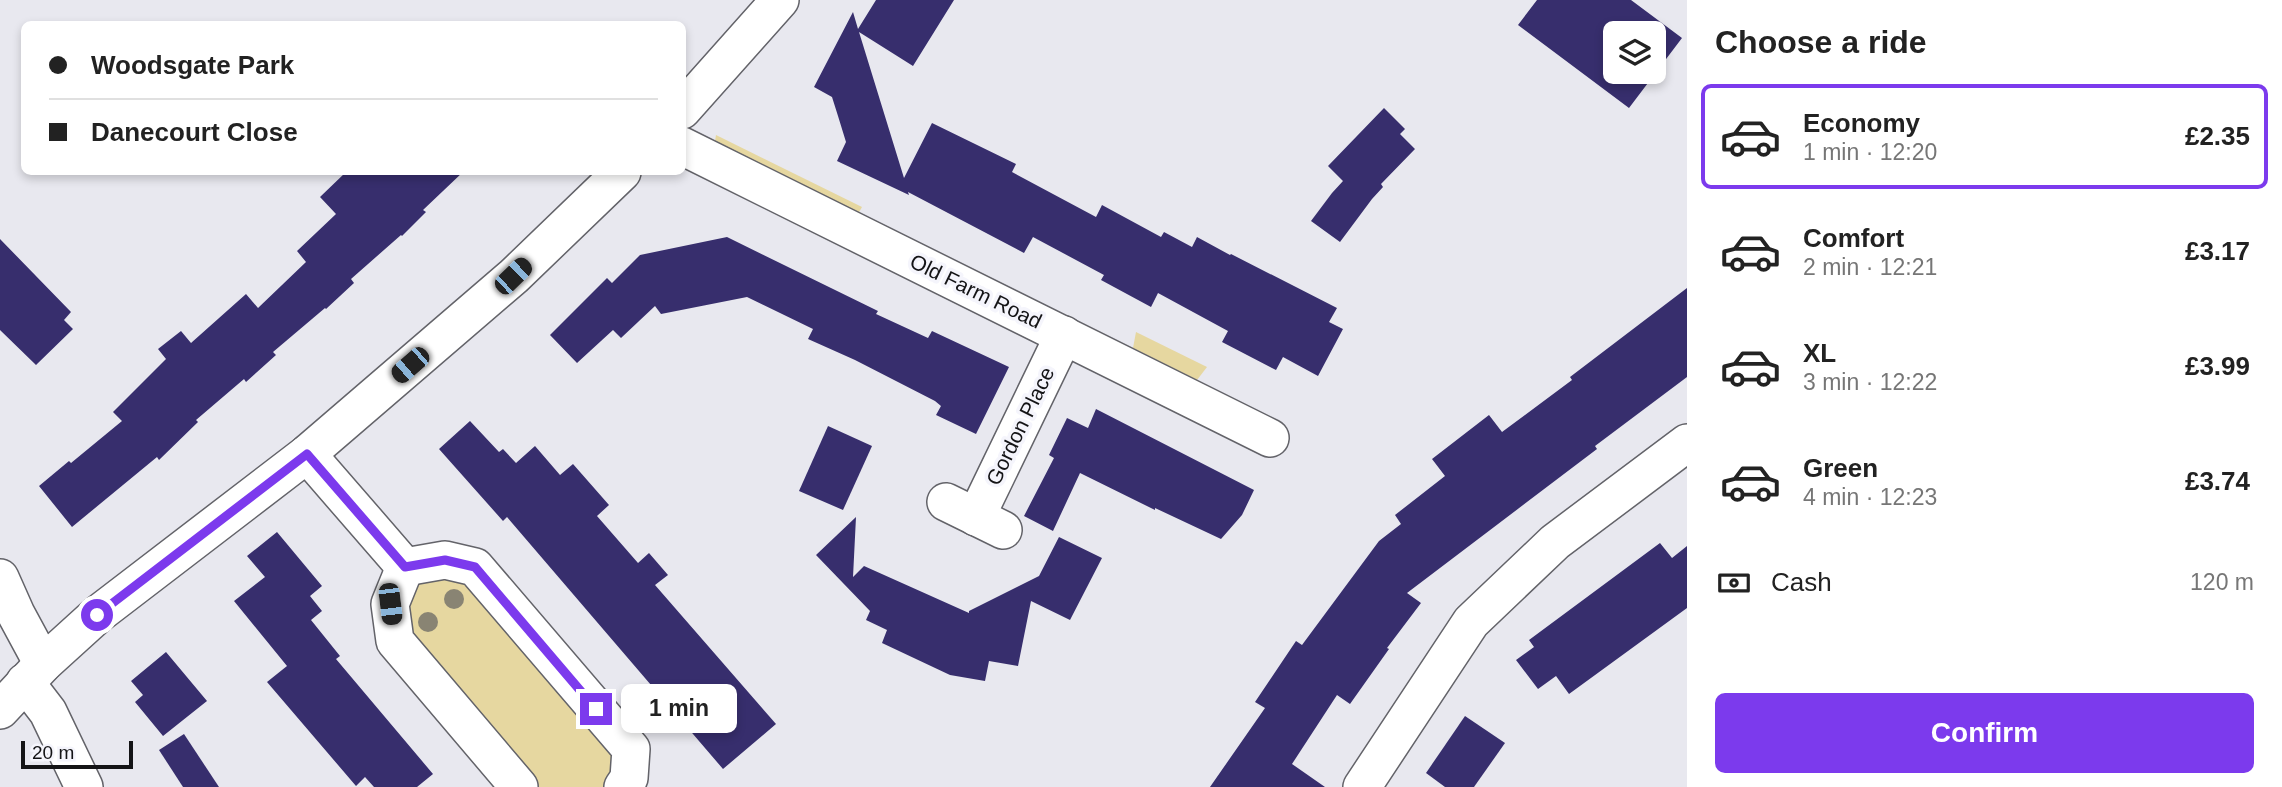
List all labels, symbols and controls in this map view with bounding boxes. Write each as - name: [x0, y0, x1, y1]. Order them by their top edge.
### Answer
- map controls: [1603, 21, 1666, 84]
- button: layers: [1603, 21, 1666, 84]
- text: Choose a ride: [1715, 24, 1927, 60]
- text: Woodsgate Park: [91, 50, 294, 80]
- icon: car: [1719, 105, 1782, 168]
- text: Economy: [1803, 108, 1920, 138]
- text: Danecourt Close: [91, 117, 298, 147]
- text: £2.35: [2185, 121, 2250, 151]
- text: 1 min · 12:20: [1803, 139, 1937, 165]
- icon: car: [1719, 220, 1782, 283]
- text: Comfort: [1803, 223, 1904, 253]
- text: £3.17: [2185, 236, 2250, 266]
- street label: Old Farm Road: [906, 249, 1046, 333]
- car: [491, 254, 536, 298]
- text: 2 min · 12:21: [1803, 254, 1937, 280]
- icon: car: [1719, 335, 1782, 398]
- text: XL: [1803, 338, 1836, 368]
- car: [388, 343, 433, 387]
- text: £3.99: [2185, 351, 2250, 381]
- street label: Gordon Place: [982, 363, 1058, 489]
- text: 3 min · 12:22: [1803, 369, 1937, 395]
- icon: car: [1719, 450, 1782, 513]
- text: Green: [1803, 453, 1878, 483]
- text: £3.74: [2185, 466, 2250, 496]
- text: 4 min · 12:23: [1803, 484, 1937, 510]
- icon: cash: [1715, 564, 1753, 602]
- text: Cash: [1771, 567, 1832, 597]
- text: 120 m: [2190, 569, 2254, 595]
- car: [378, 582, 403, 626]
- route start: [81, 599, 113, 631]
- callout: 1 min: [620, 684, 736, 734]
- route end: [580, 693, 612, 725]
- button: Confirm: [1715, 693, 2254, 773]
- text: 1 min: [649, 695, 709, 721]
- scale bar: [21, 738, 133, 770]
- text: 20 m: [32, 742, 74, 763]

